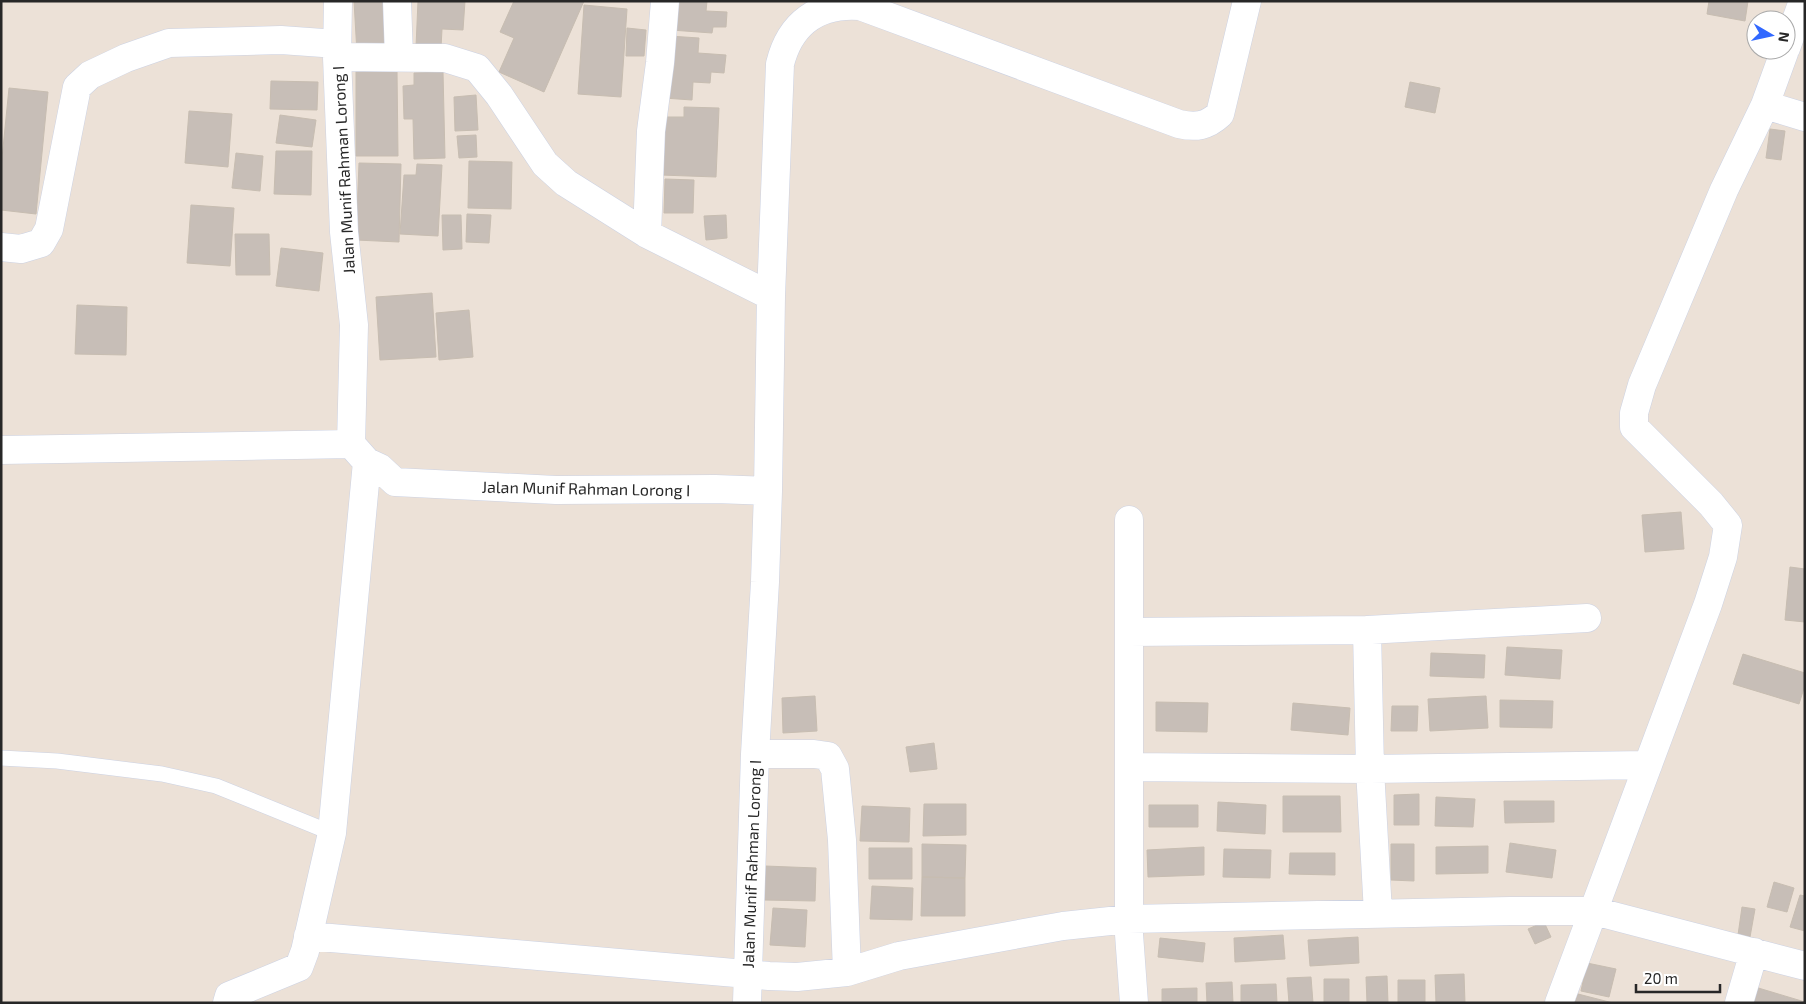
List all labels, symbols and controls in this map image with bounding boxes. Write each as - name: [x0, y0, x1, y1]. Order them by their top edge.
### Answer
- north arrow: [1746, 10, 1796, 60]
- text: N: [1775, 31, 1794, 43]
- street label: Jalan Munif Rahman Lorong I: [328, 65, 358, 275]
- street label: Jalan Munif Rahman Lorong I: [482, 477, 690, 499]
- street label: Jalan Munif Rahman Lorong I: [738, 759, 764, 969]
- scale bar: [1636, 962, 1720, 994]
- text: 20 m: [1644, 969, 1678, 987]

